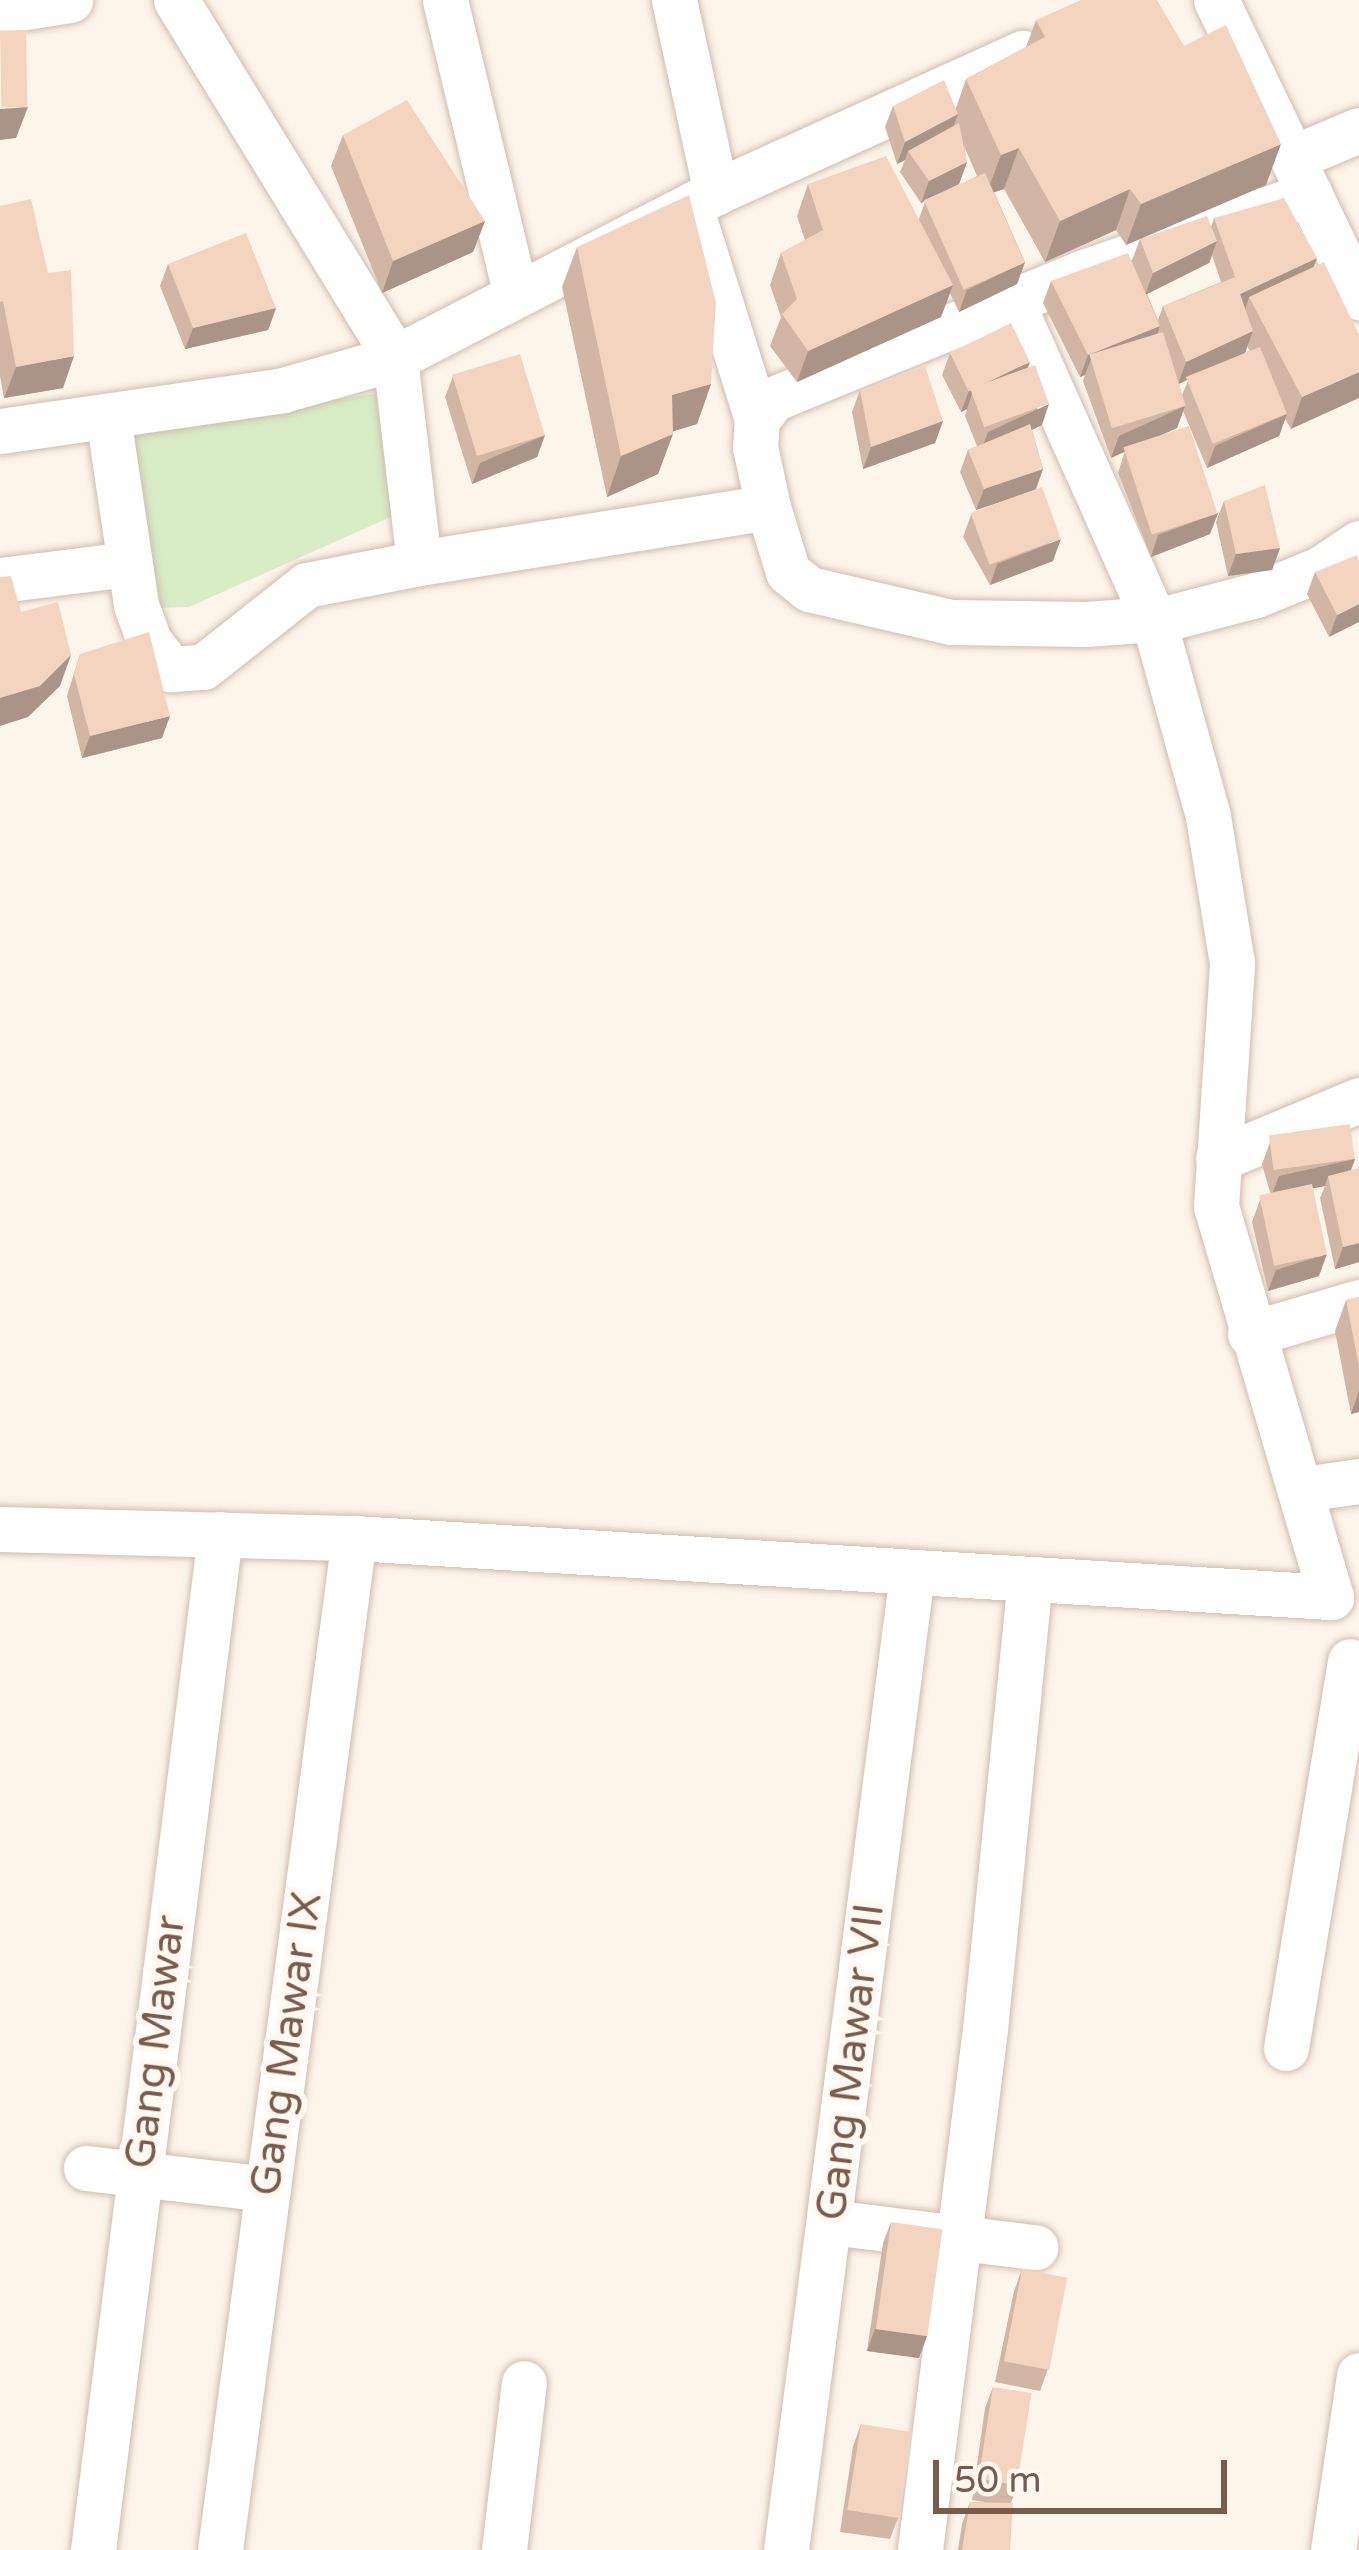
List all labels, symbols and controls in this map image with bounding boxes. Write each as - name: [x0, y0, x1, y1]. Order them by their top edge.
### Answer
- street label: Gang Mawar IX: [241, 1889, 333, 2199]
- street label: Gang Mawar VII: [807, 1901, 895, 2223]
- street label: Gang Mawar: [115, 1912, 197, 2172]
- scale bar: [939, 2436, 1233, 2510]
- text: 50 m: [954, 2459, 1042, 2502]

